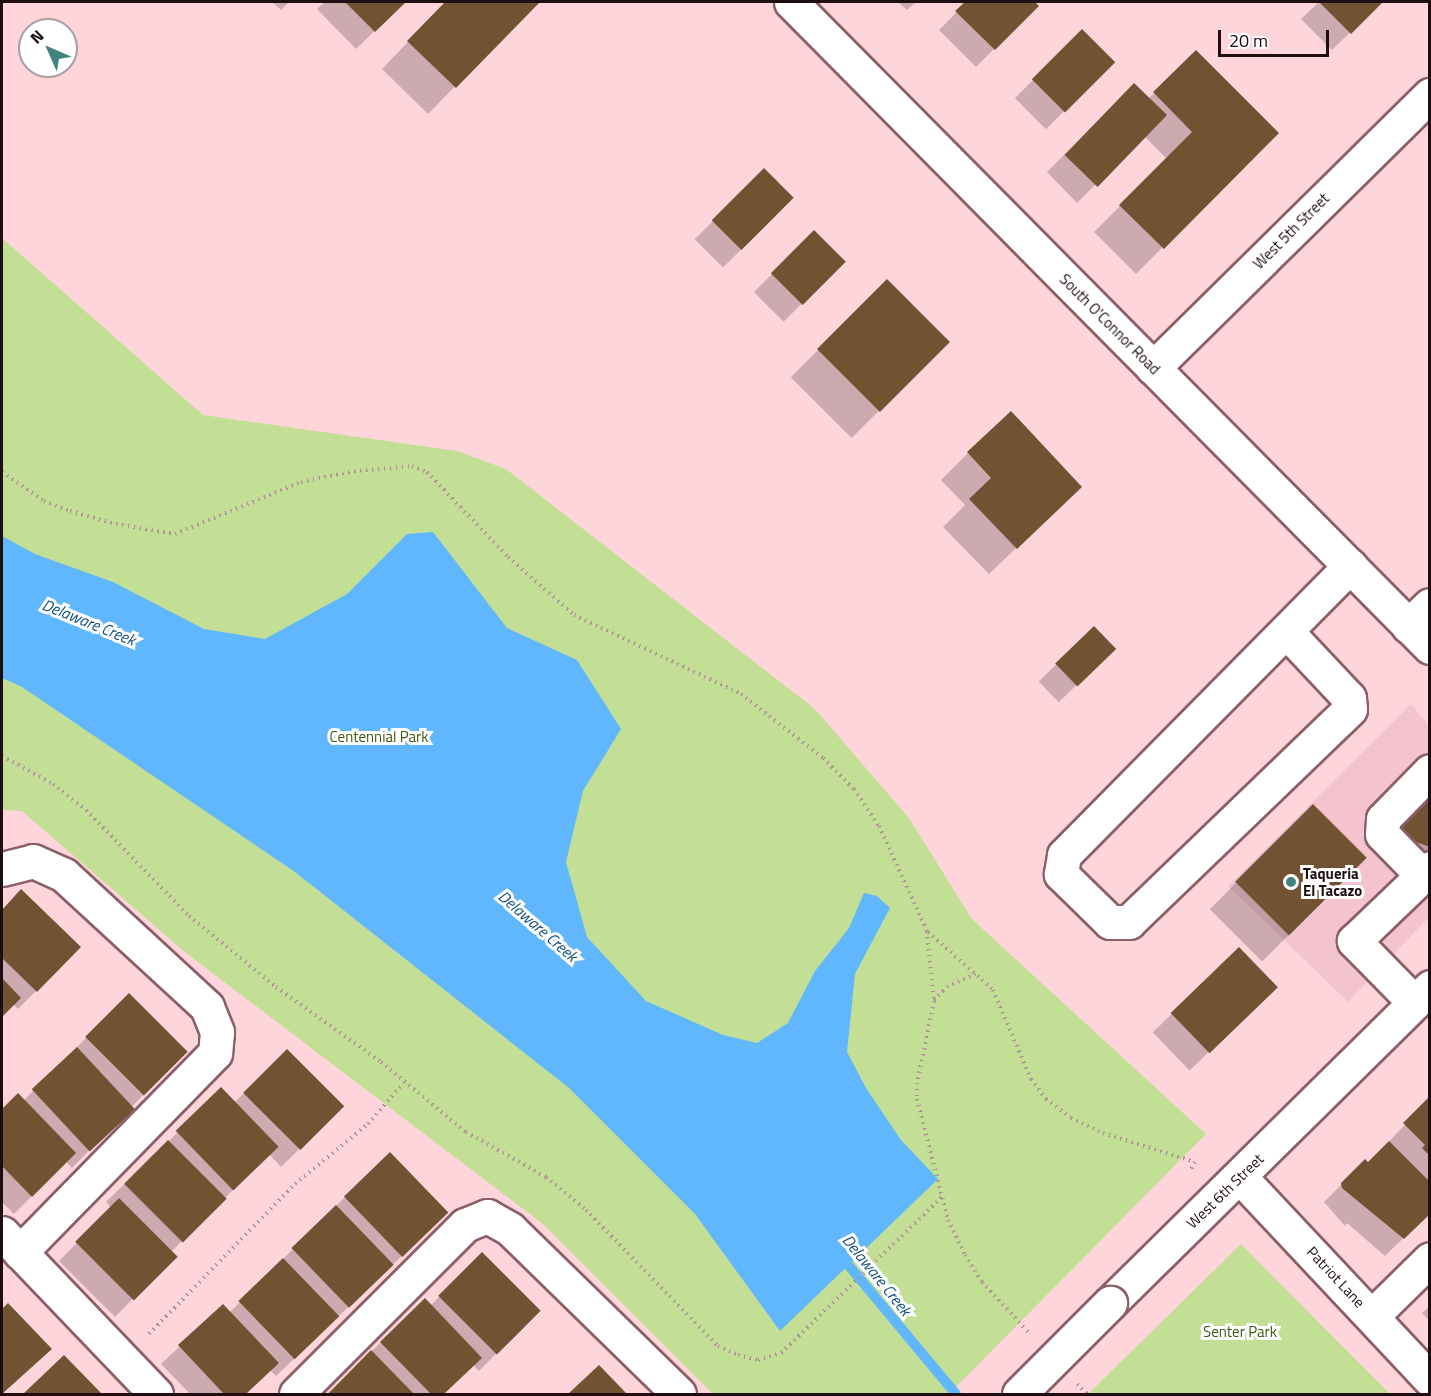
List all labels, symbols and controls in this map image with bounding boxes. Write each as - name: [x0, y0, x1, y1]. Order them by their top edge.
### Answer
- north arrow: [18, 18, 78, 78]
- scale bar: [1221, 18, 1332, 56]
- text: N: [24, 24, 49, 49]
- text: 20 m: [1229, 27, 1268, 54]
- street label: West 5th Street: [1249, 189, 1333, 273]
- street label: South O'Connor Road: [1056, 270, 1164, 378]
- water label: Delaware Creek: [40, 595, 138, 649]
- park label: Centennial Park: [330, 728, 428, 746]
- place label: Taqueria El Tacazo: [1303, 864, 1362, 899]
- marker: Taqueria El Tacazo: [1284, 875, 1298, 889]
- water label: Delaware Creek: [494, 886, 582, 966]
- street label: West 6th Street: [1183, 1150, 1267, 1232]
- water label: Delaware Creek: [838, 1231, 916, 1319]
- street label: Patriot Lane: [1303, 1243, 1369, 1311]
- park label: Senter Park: [1203, 1323, 1277, 1341]

